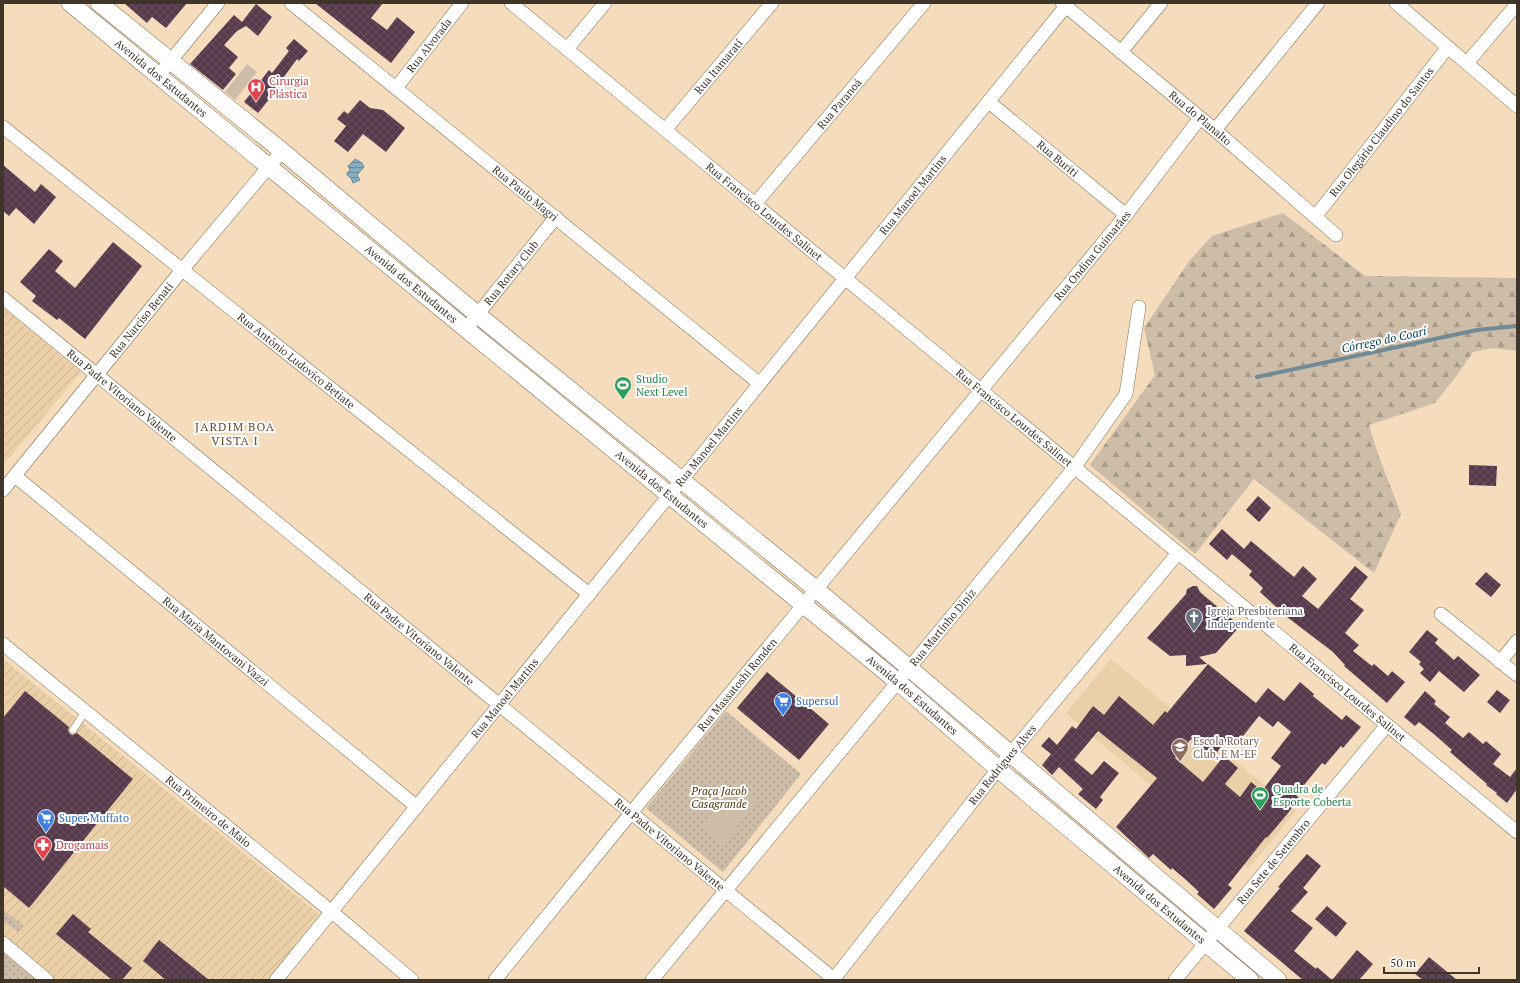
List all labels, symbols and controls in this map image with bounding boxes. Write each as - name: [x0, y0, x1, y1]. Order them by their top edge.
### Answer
- street label: Rua Alvorada: [404, 15, 455, 75]
- street label: Avenida dos Estudantes: [112, 36, 210, 120]
- street label: Rua Itamarati: [691, 36, 746, 97]
- street label: Rua Olegário Claudino do Santos: [1326, 64, 1437, 200]
- place label: Cirurgia Plástica: [269, 74, 309, 101]
- street label: Rua Paranoá: [814, 75, 865, 132]
- hospital icon: Cirurgia Plástica: [246, 77, 266, 102]
- street label: Rua do Planalto: [1166, 88, 1235, 148]
- street label: Rua Buriti: [1034, 137, 1081, 180]
- street label: Rua Manoel Martins: [876, 152, 950, 238]
- street label: Rua Francisco Lourdes Salinet: [703, 159, 825, 264]
- street label: Rua Paulo Magri: [490, 163, 561, 224]
- street label: Rua Ondina Guimarães: [1051, 208, 1134, 304]
- street label: Rua Rotary Club: [481, 238, 541, 308]
- street label: Avenida dos Estudantes: [362, 242, 461, 326]
- street label: Rua Narciso Benati: [106, 280, 176, 361]
- street label: Rua Antônio Ludovico Betiate: [235, 310, 358, 412]
- water label: Córrego do Coarí: [1340, 323, 1429, 356]
- street label: Rua Padre Vitoriano Valente: [64, 346, 180, 445]
- street label: Rua Francisco Lourdes Salinet: [953, 366, 1075, 470]
- place label: Studio Next Level: [636, 372, 687, 399]
- sports icon: Studio Next Level: [613, 375, 633, 400]
- street label: Rua Manoel Martins: [672, 403, 746, 489]
- district label: JARDIM BOA VISTA I: [195, 419, 275, 448]
- street label: Avenida dos Estudantes: [613, 447, 711, 531]
- street label: Rua Martinho Diniz: [907, 586, 979, 669]
- street label: Rua Padre Vitoriano Valente: [361, 590, 477, 689]
- street label: Rua Maria Mantovani Vazzi: [160, 593, 272, 689]
- place label: Igreja Presbiteriana Independente: [1207, 604, 1303, 631]
- church icon: Igreja Presbiteriana Independente: [1184, 607, 1204, 632]
- street label: Rua Massatoshi Ronden: [695, 635, 780, 734]
- street label: Rua Francisco Lourdes Salinet: [1286, 640, 1409, 744]
- street label: Avenida dos Estudantes: [864, 652, 961, 738]
- street label: Rua Manoel Martins: [468, 655, 541, 741]
- supermarket icon: Supersul: [773, 691, 793, 716]
- place label: Supersul: [796, 694, 839, 708]
- street label: Rua Rodrigues Alves: [966, 721, 1039, 808]
- place label: Escola Rotary Club, E M-EF: [1193, 734, 1260, 761]
- school or university icon: Escola Rotary Club, E M-EF: [1170, 737, 1190, 762]
- street label: Rua Primeiro de Maio: [163, 772, 254, 850]
- place label: Quadra de Esporte Coberta: [1273, 782, 1352, 809]
- park label: Praça Jacob Casagrande: [690, 784, 747, 811]
- sports icon: Quadra de Esporte Coberta: [1250, 785, 1270, 810]
- street label: Rua Padre Vitoriano Valente: [612, 795, 728, 894]
- supermarket icon: Super Muffato: [36, 808, 56, 833]
- place label: Super Muffato: [59, 811, 129, 825]
- street label: Rua Sete de Setembro: [1234, 816, 1313, 907]
- pharmacy icon: Drogamais: [33, 835, 53, 860]
- place label: Drogamais: [56, 838, 109, 852]
- street label: Avenida dos Estudantes: [1111, 862, 1209, 947]
- scale bar: [1384, 949, 1479, 975]
- text: 50 m: [1390, 955, 1417, 970]

